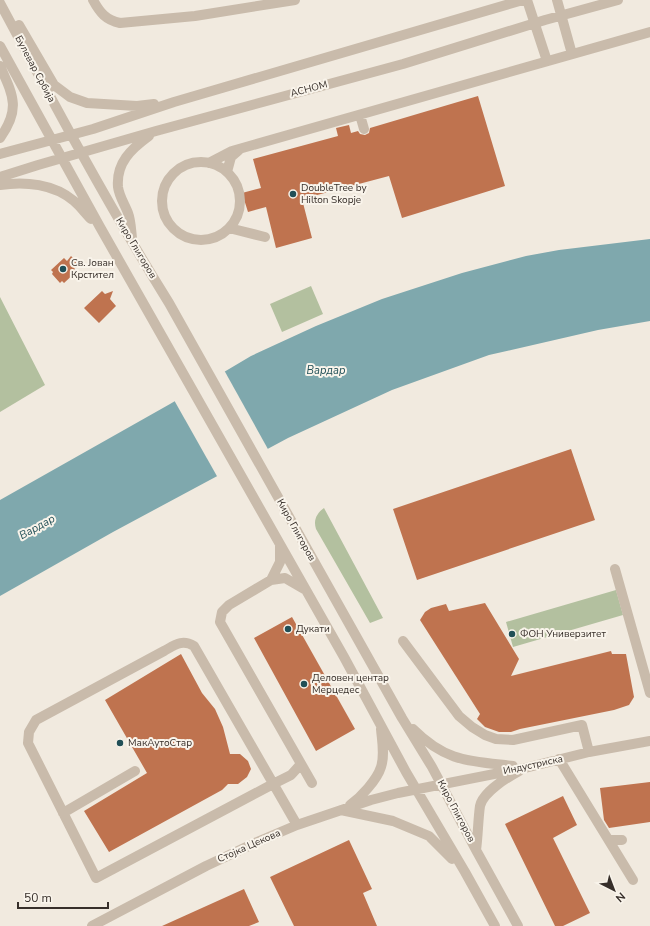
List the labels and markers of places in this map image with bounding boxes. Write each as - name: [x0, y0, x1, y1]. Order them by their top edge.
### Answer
- place label: DoubleTree by Hilton Skopje: [301, 181, 367, 207]
- marker: DoubleTree by Hilton Skopje: [288, 189, 298, 199]
- place label: Св. Јован Крстител: [71, 256, 114, 282]
- marker: Св. Јован Крстител: [58, 264, 68, 274]
- place label: Дукати: [296, 622, 330, 636]
- marker: Дукати: [283, 624, 293, 634]
- place label: ФОН Универзитет: [520, 627, 606, 641]
- marker: ФОН Универзитет: [507, 629, 517, 639]
- place label: Деловен центар Мерцедес: [312, 671, 389, 697]
- marker: Деловен центар Мерцедес: [299, 679, 309, 689]
- place label: МакАутоСтар: [128, 736, 192, 750]
- marker: МакАутоСтар: [115, 738, 125, 748]

